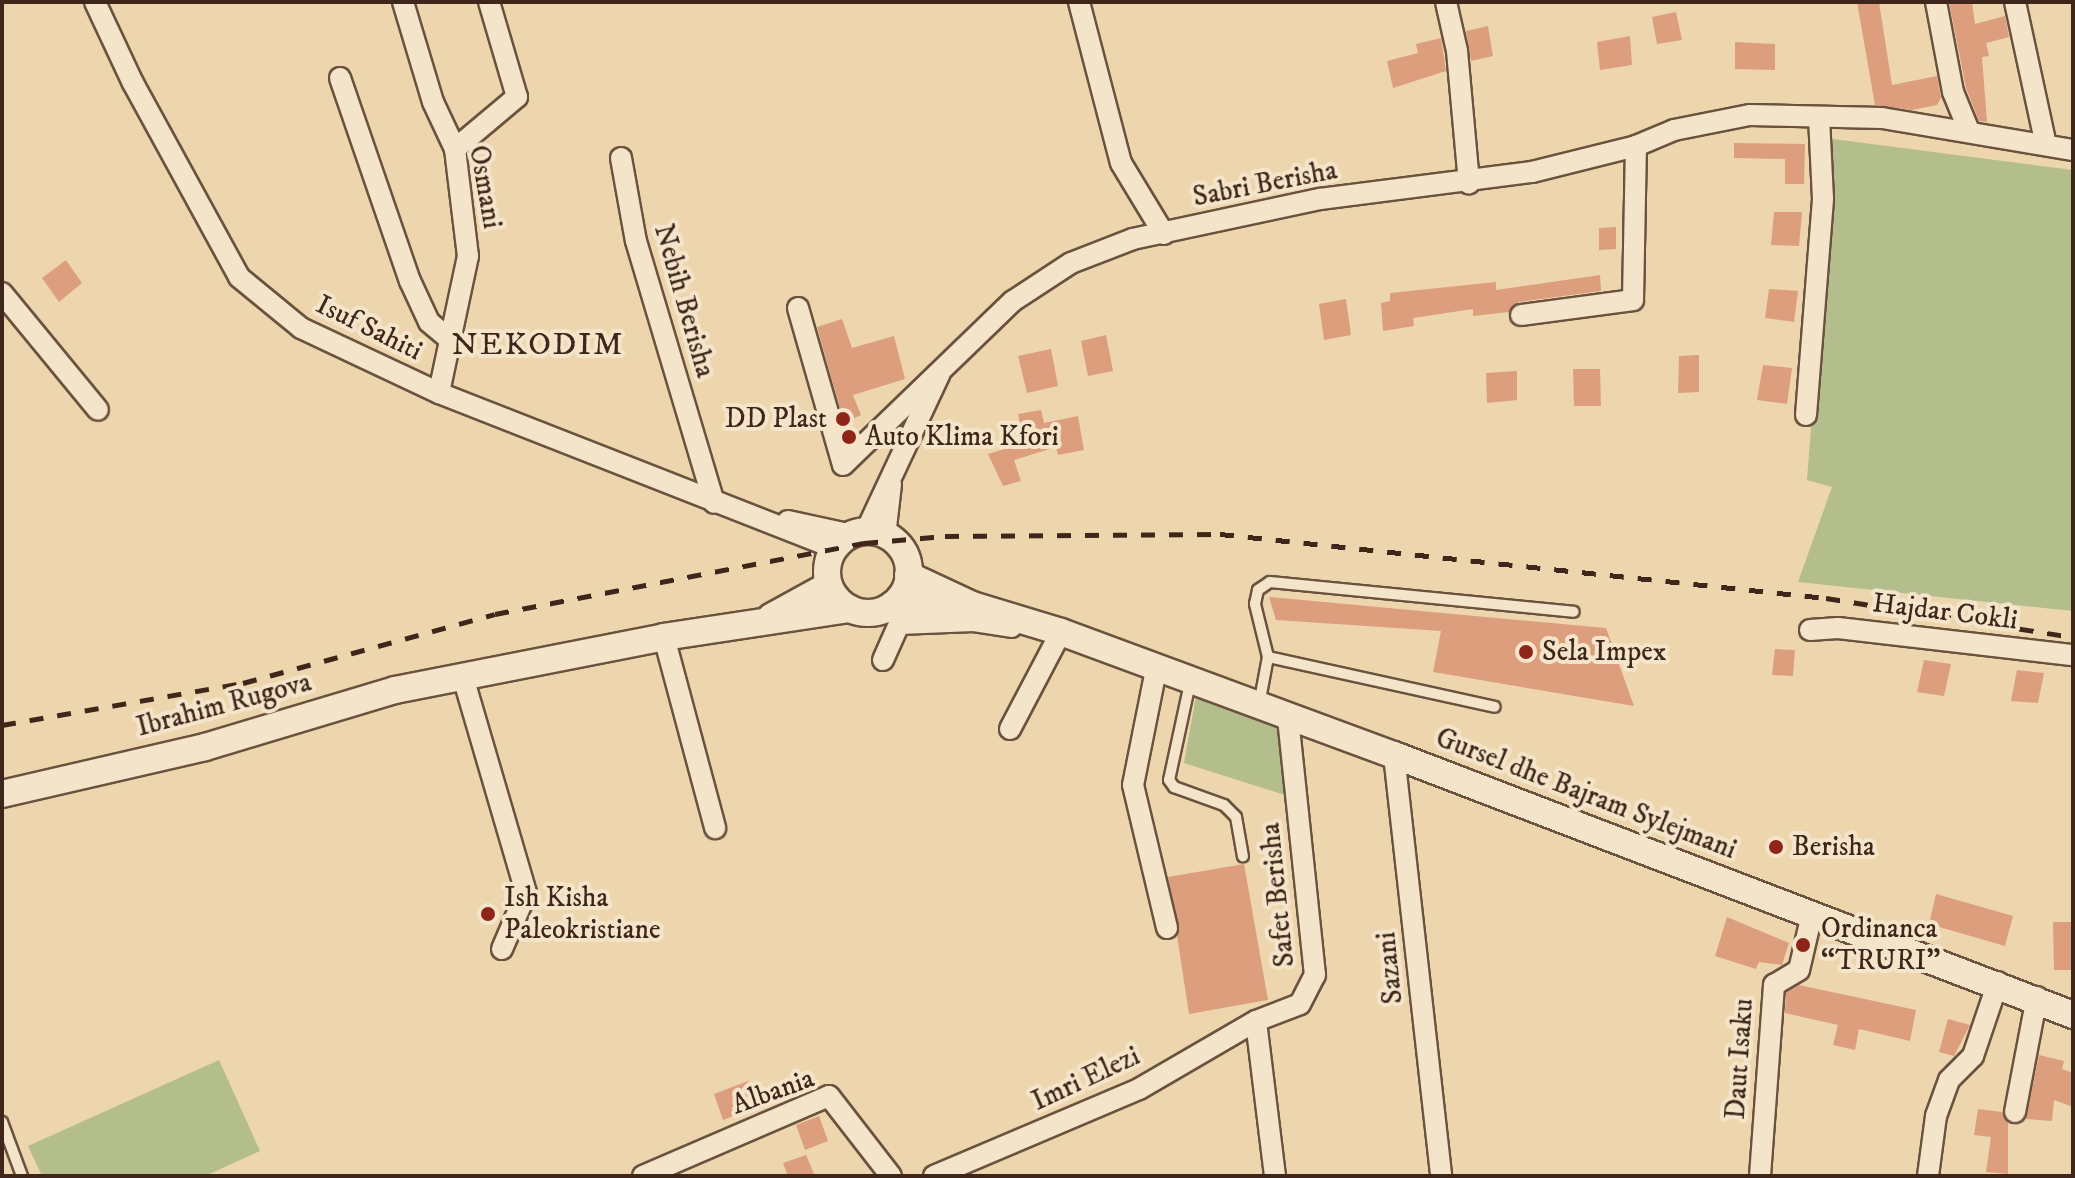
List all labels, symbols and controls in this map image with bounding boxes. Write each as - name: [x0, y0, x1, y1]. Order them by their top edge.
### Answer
- street label: Osmani: [461, 143, 509, 231]
- street label: Sabri Berisha: [1190, 154, 1340, 214]
- street label: Nebih Berisha: [646, 220, 722, 382]
- street label: Isuf Sahiti: [310, 288, 428, 368]
- district label: NEKODIM: [452, 326, 624, 364]
- place label: DD Plast: [725, 402, 827, 436]
- marker: DD Plast: [834, 410, 852, 428]
- place label: Auto Klima Kfori: [865, 420, 1059, 454]
- marker: Auto Klima Kfori: [840, 428, 858, 446]
- street label: Hajdar Cokli: [1870, 586, 2020, 638]
- place label: Sela Impex: [1542, 635, 1667, 669]
- marker: Sela Impex: [1517, 643, 1535, 661]
- street label: Ibrahim Rugova: [133, 666, 315, 744]
- street label: Gursel dhe Bajram Sylejmani: [1431, 721, 1741, 867]
- street label: Safet Berisha: [1254, 821, 1302, 969]
- place label: Berisha: [1792, 830, 1875, 864]
- marker: Berisha: [1767, 838, 1785, 856]
- place label: Ish Kisha Paleokristiane: [504, 881, 661, 947]
- marker: Ish Kisha Paleokristiane: [479, 905, 497, 923]
- place label: Ordinanca “TRURI”: [1821, 912, 1940, 978]
- street label: Sazani: [1370, 930, 1410, 1006]
- marker: Ordinanca “TRURI”: [1792, 934, 1814, 956]
- street label: Daut Isaku: [1719, 997, 1761, 1121]
- street label: Imri Elezi: [1027, 1039, 1145, 1119]
- street label: Albania: [727, 1062, 819, 1122]

